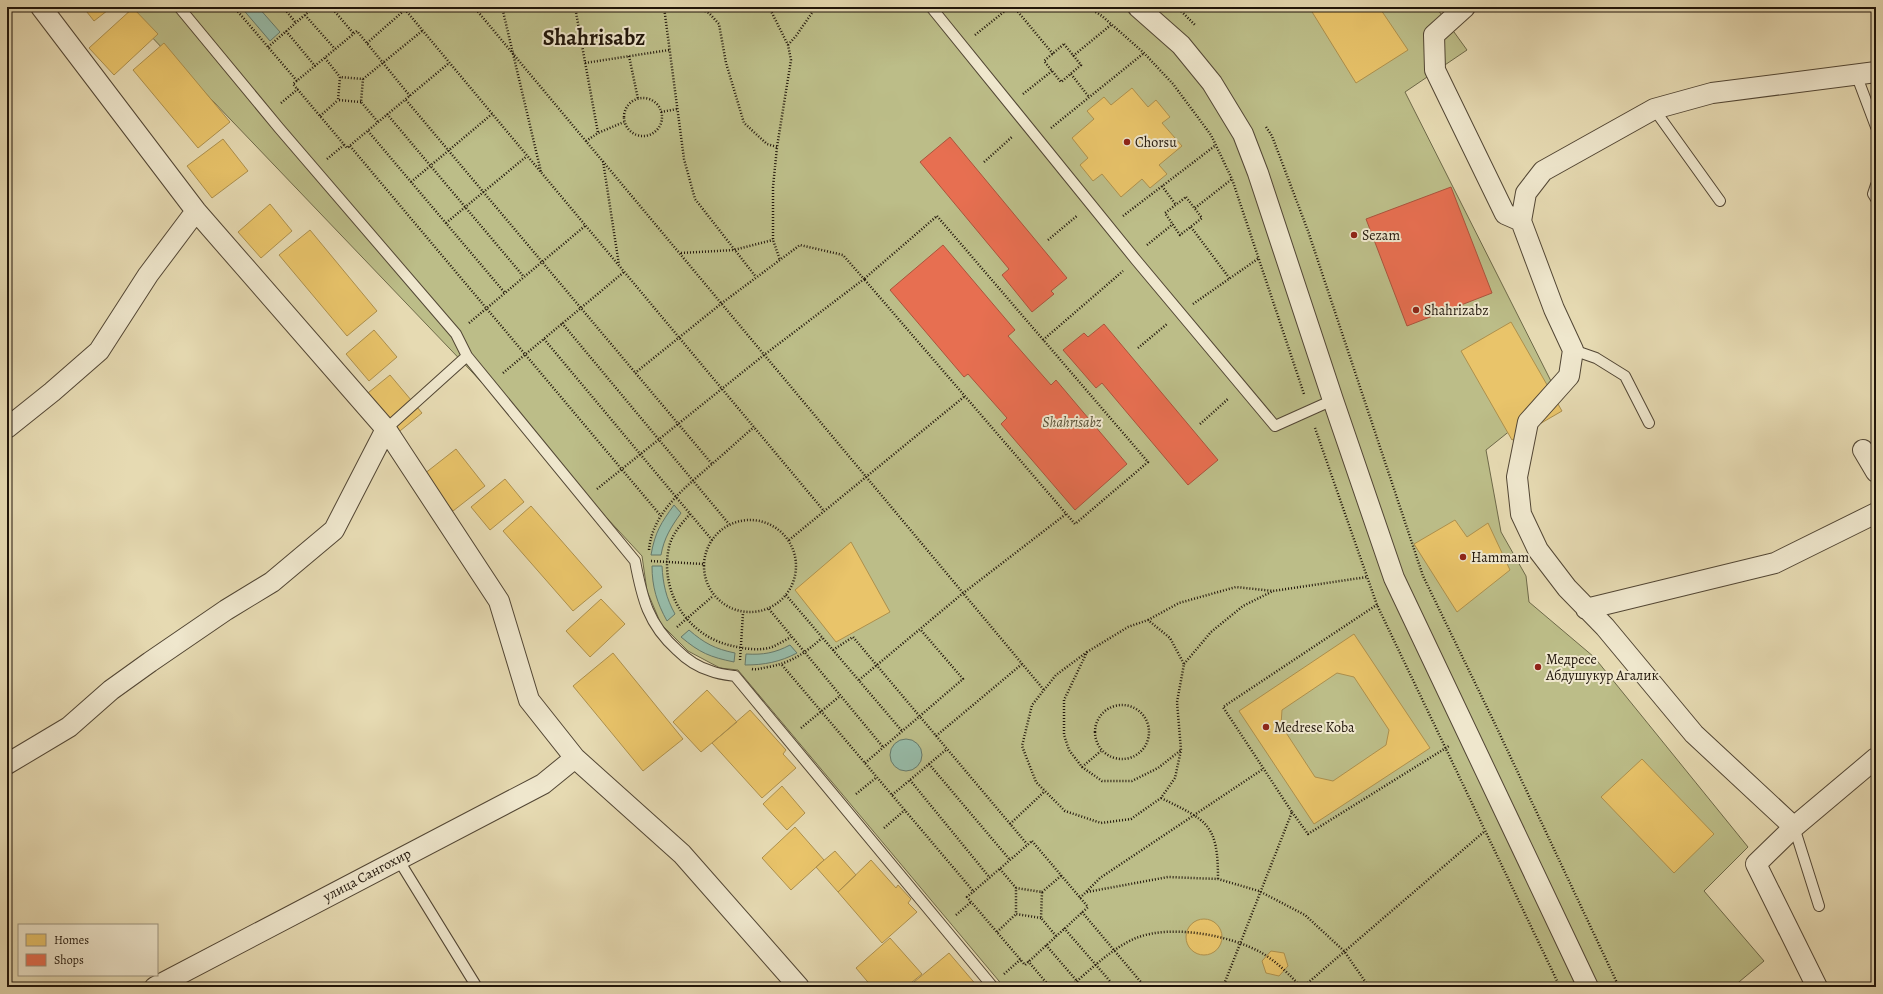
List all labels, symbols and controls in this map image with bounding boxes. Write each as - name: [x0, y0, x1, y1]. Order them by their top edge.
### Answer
- district label: Shahrisabz: [543, 23, 645, 53]
- place label: Chorsu: [1135, 133, 1177, 152]
- marker: Chorsu: [1122, 137, 1132, 147]
- place label: Sezam: [1362, 226, 1400, 245]
- marker: Sezam: [1349, 230, 1359, 240]
- place label: Shahrizabz: [1424, 301, 1489, 320]
- marker: Shahrizabz: [1411, 305, 1421, 315]
- park label: Shahrisabz: [1043, 413, 1102, 432]
- place label: Hammam: [1471, 548, 1530, 567]
- marker: Hammam: [1458, 552, 1468, 562]
- place label: Медресе Абдушукур Агалик: [1545, 650, 1659, 685]
- marker: Медресе Абдушукур Агалик: [1533, 662, 1543, 672]
- place label: Medrese Koba: [1274, 718, 1355, 737]
- marker: Medrese Koba: [1261, 722, 1271, 732]
- street label: улица Сангохир: [319, 844, 414, 907]
- legend: [18, 924, 158, 976]
- text: Homes: [54, 932, 89, 948]
- text: Shops: [54, 952, 84, 968]

